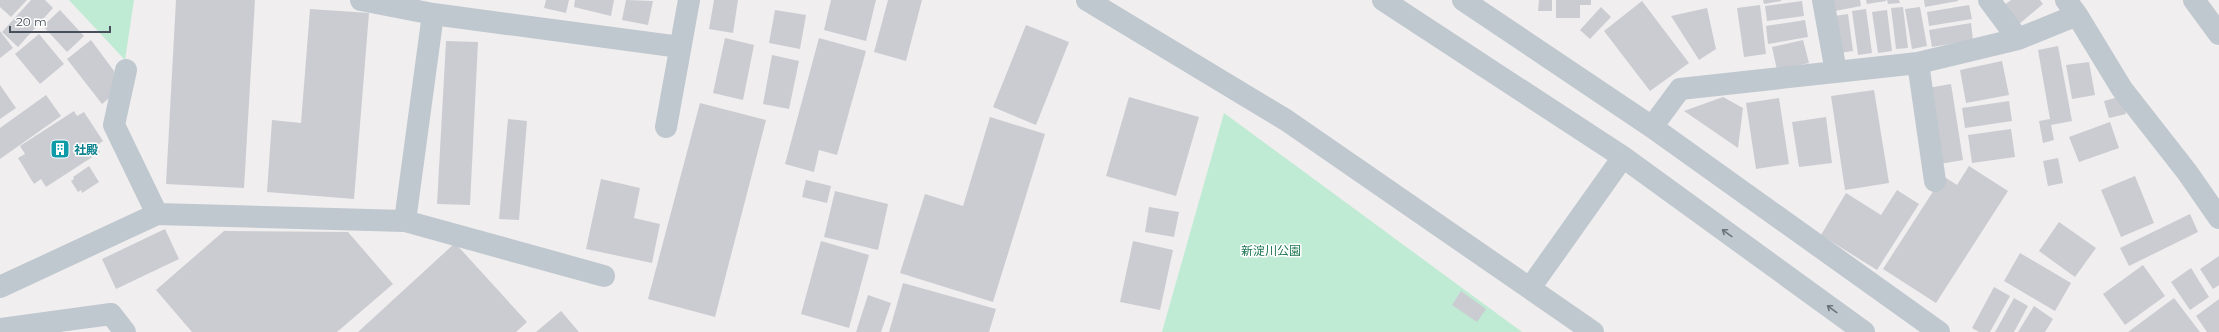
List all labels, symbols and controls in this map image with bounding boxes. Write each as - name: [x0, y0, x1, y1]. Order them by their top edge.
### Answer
- scale bar: [10, 8, 110, 34]
- text: 20 m: [16, 14, 47, 29]
- building icon: 社殿: [49, 138, 71, 160]
- place label: 社殿: [74, 142, 98, 157]
- one-way arrow: [1722, 229, 1733, 237]
- park label: 新淀川公園: [1241, 243, 1301, 258]
- one-way arrow: [1827, 305, 1838, 313]

